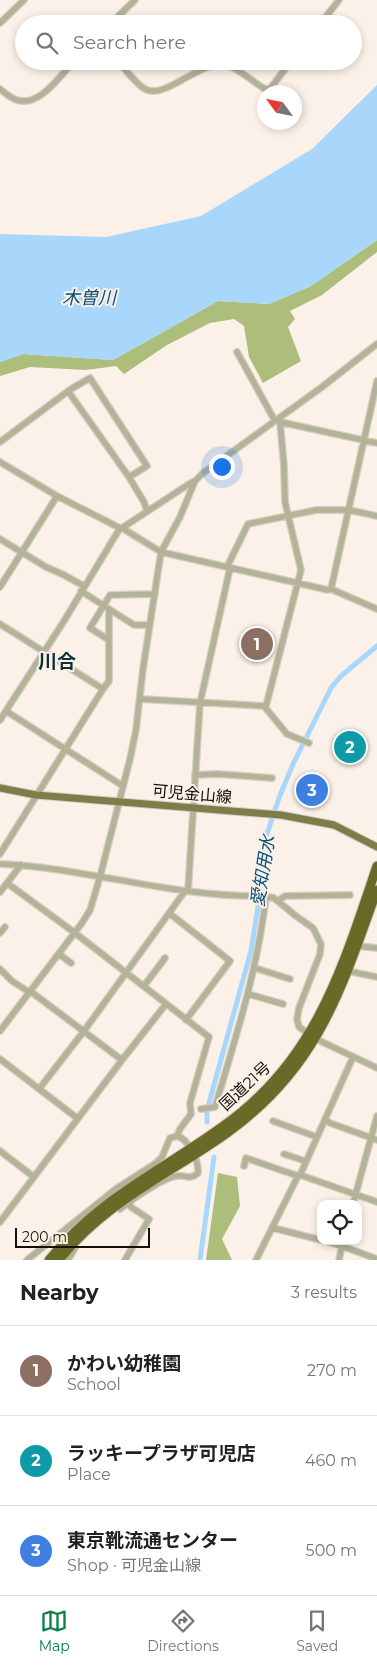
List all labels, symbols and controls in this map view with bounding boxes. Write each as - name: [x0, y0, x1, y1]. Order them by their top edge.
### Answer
- search box: [15, 15, 362, 70]
- icon: search: [33, 29, 61, 57]
- text: Search here: [73, 31, 186, 54]
- north arrow: [257, 85, 302, 130]
- water label: 木曽川: [62, 287, 118, 309]
- your location: [209, 454, 235, 480]
- pin: 1: [241, 625, 273, 663]
- district label: 川合: [38, 650, 76, 673]
- pin: 2: [334, 728, 366, 766]
- pin: 3: [296, 771, 328, 809]
- street label: 可児金山線: [151, 781, 233, 807]
- water label: 愛知用水: [247, 832, 280, 908]
- street label: 国道21号: [216, 1058, 274, 1114]
- map controls: [317, 1200, 362, 1245]
- button: locate: [317, 1200, 362, 1245]
- scale bar: [15, 1225, 150, 1248]
- text: 200 m: [22, 1228, 67, 1246]
- text: Nearby: [20, 1280, 99, 1305]
- text: 3 results: [291, 1283, 357, 1302]
- text: かわい幼稚園: [67, 1352, 181, 1375]
- text: 1: [33, 1361, 39, 1380]
- text: 270 m: [307, 1361, 357, 1380]
- text: School: [67, 1375, 121, 1394]
- text: ラッキープラザ可児店: [67, 1442, 256, 1465]
- text: 2: [31, 1451, 41, 1470]
- text: 460 m: [305, 1451, 357, 1470]
- text: Place: [67, 1465, 111, 1484]
- text: 東京靴流通センター: [67, 1529, 238, 1552]
- text: 3: [31, 1541, 41, 1560]
- text: 500 m: [306, 1541, 357, 1560]
- text: Shop · 可児金山線: [67, 1556, 201, 1575]
- tab: Map: [39, 1607, 70, 1655]
- tab: Directions: [147, 1607, 219, 1655]
- tab: Saved: [296, 1607, 338, 1655]

